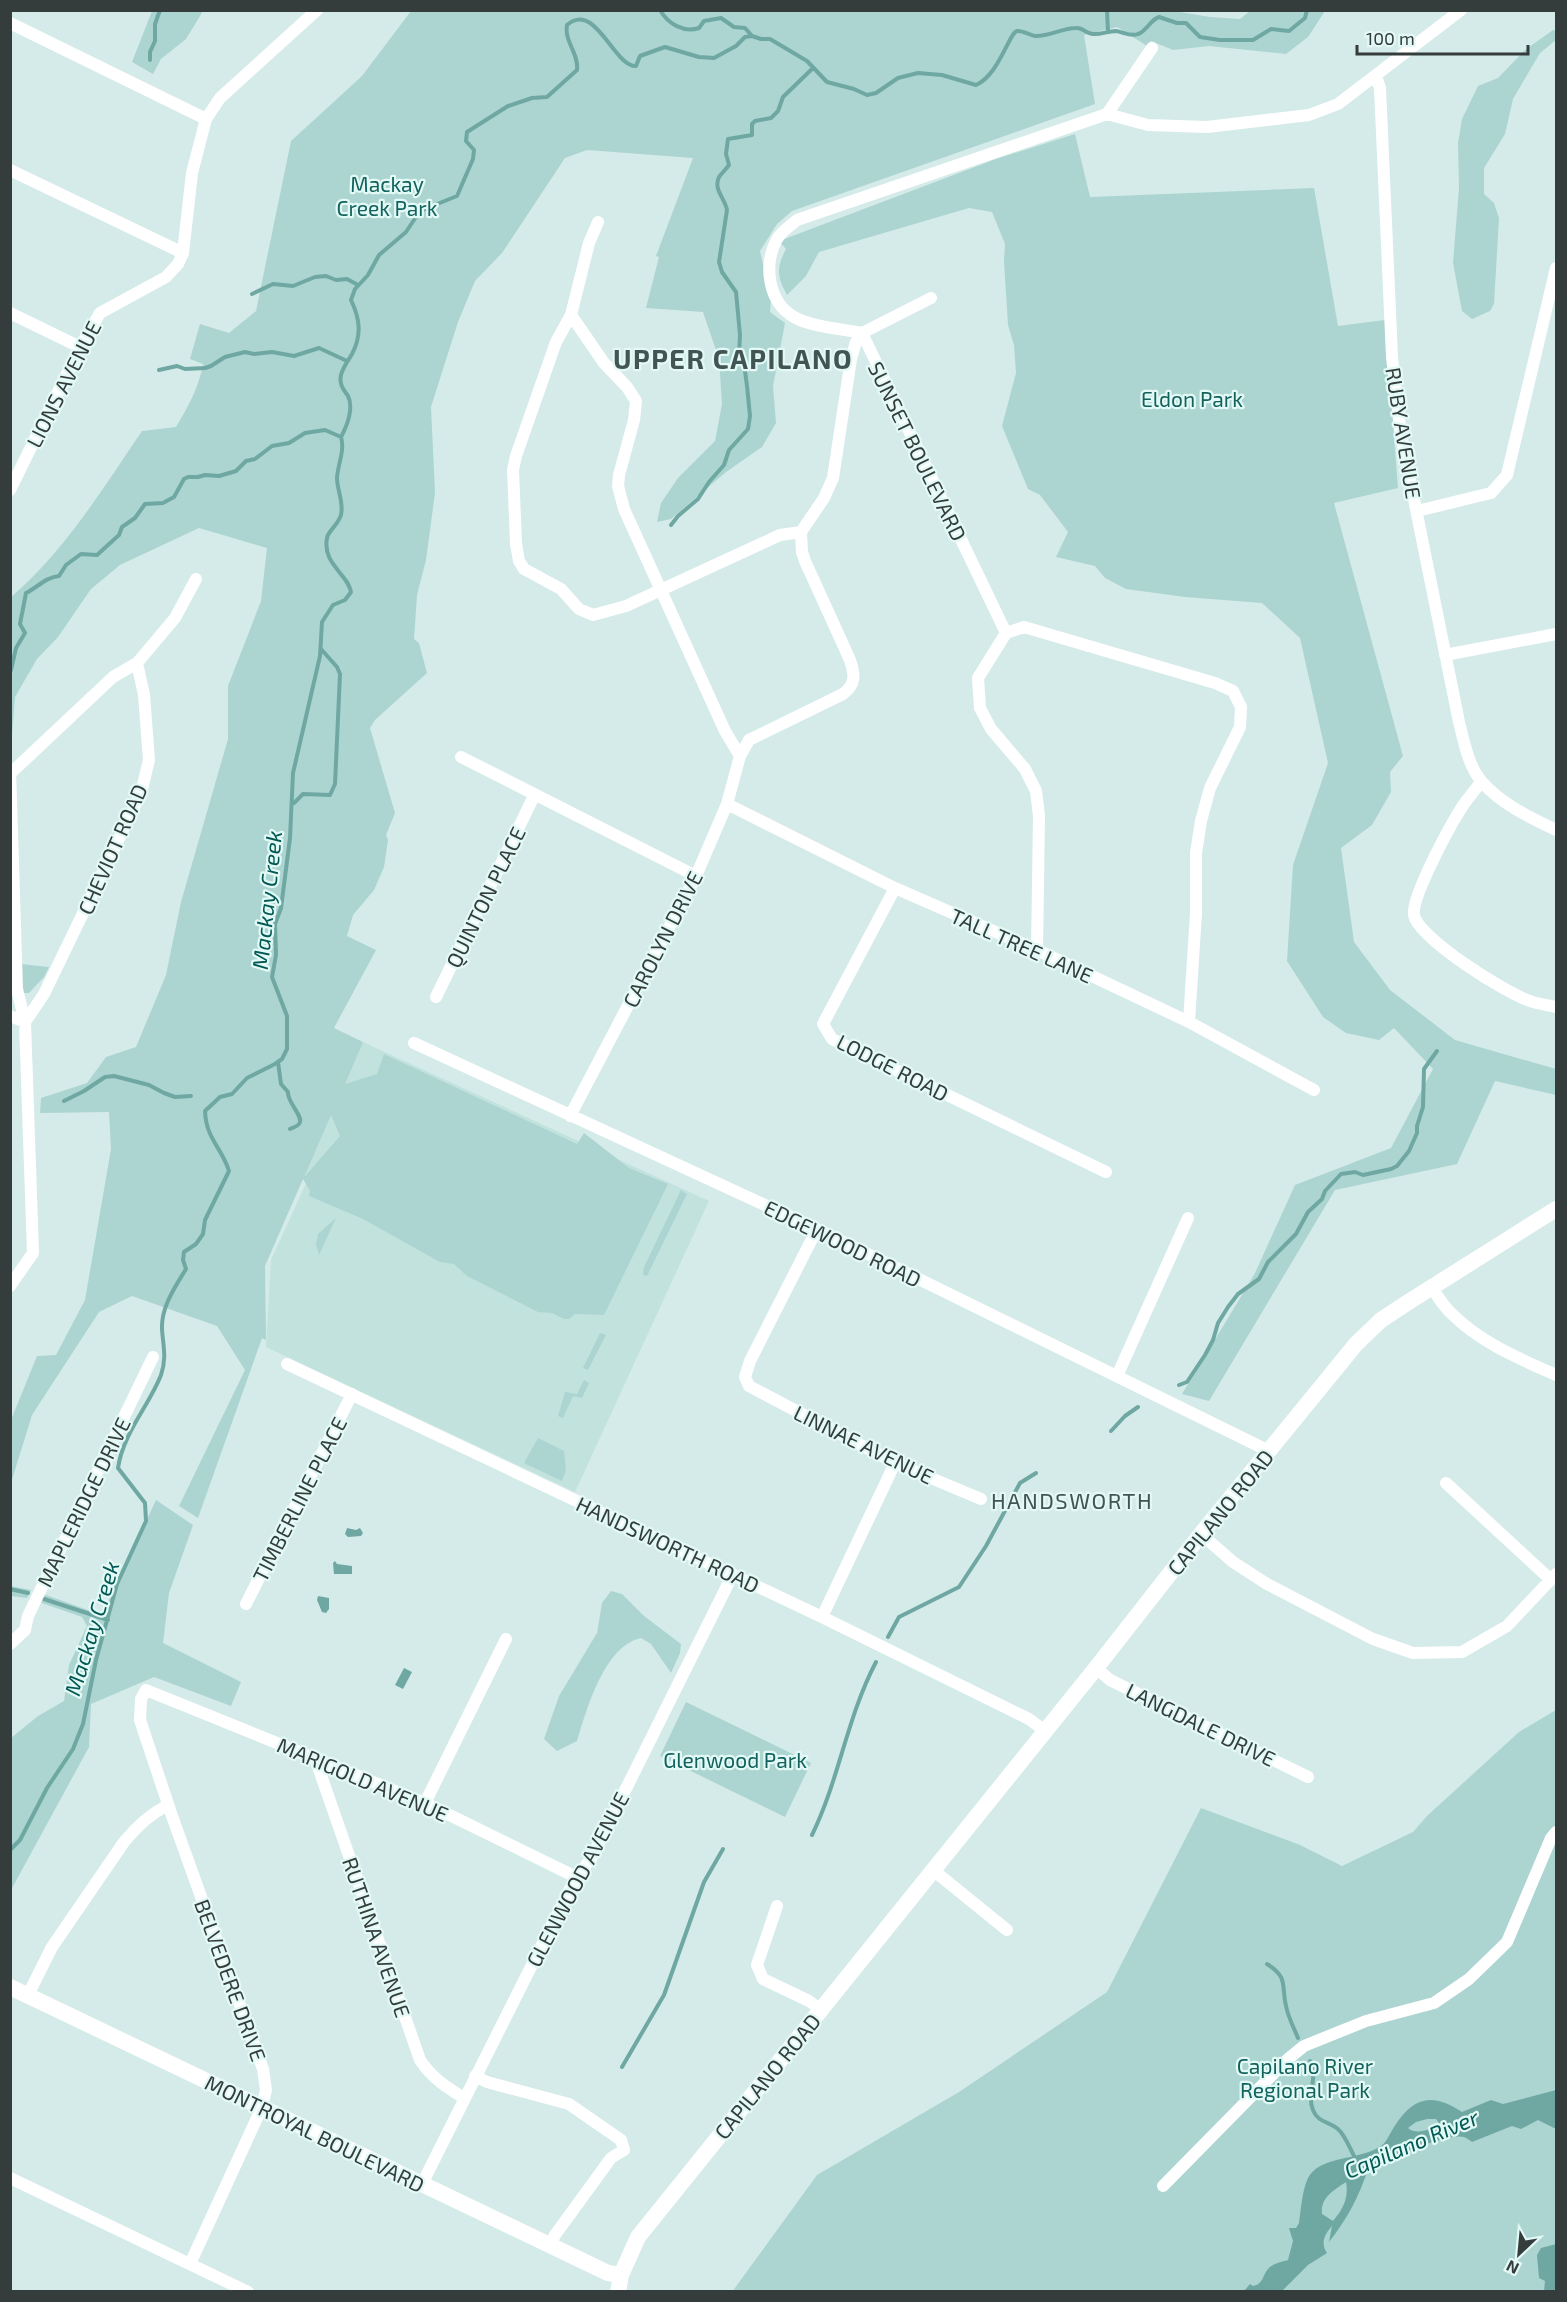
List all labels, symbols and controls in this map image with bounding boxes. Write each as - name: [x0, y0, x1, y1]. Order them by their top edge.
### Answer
- scale bar: [1357, 18, 1528, 56]
- text: 100 m: [1366, 27, 1415, 49]
- park label: Mackay Creek Park: [337, 171, 438, 220]
- street label: LIONS AVENUE: [20, 317, 106, 451]
- district label: UPPER CAPILANO: [613, 342, 853, 374]
- street label: SUNSET BOULEVARD: [864, 357, 972, 545]
- street label: RUBY AVENUE: [1381, 365, 1427, 501]
- park label: Eldon Park: [1141, 386, 1243, 411]
- street label: CHEVIOT ROAD: [72, 780, 152, 918]
- street label: QUINTON PLACE: [440, 822, 531, 972]
- water label: Mackay Creek: [246, 829, 287, 971]
- street label: CAROLYN DRIVE: [617, 867, 707, 1011]
- street label: TALL TREE LANE: [947, 902, 1097, 988]
- street label: LODGE ROAD: [833, 1028, 953, 1106]
- street label: EDGEWOOD ROAD: [761, 1194, 925, 1292]
- street label: LINNAE AVENUE: [790, 1399, 938, 1489]
- street label: MAPLERIDGE DRIVE: [31, 1413, 135, 1591]
- street label: TIMBERLINE PLACE: [247, 1413, 351, 1585]
- street label: CAPILANO ROAD: [1162, 1444, 1278, 1580]
- district label: HANDSWORTH: [991, 1487, 1153, 1513]
- street label: HANDSWORTH ROAD: [572, 1491, 764, 1597]
- water label: Mackay Creek: [58, 1558, 125, 1699]
- street label: LANGDALE DRIVE: [1122, 1677, 1280, 1771]
- street label: MARIGOLD AVENUE: [274, 1732, 452, 1826]
- park label: Glenwood Park: [663, 1747, 807, 1772]
- street label: GLENWOOD AVENUE: [520, 1787, 634, 1971]
- street label: RUTHINA AVENUE: [338, 1854, 416, 2020]
- street label: BELVEDERE DRIVE: [190, 1896, 272, 2064]
- street label: CAPILANO ROAD: [709, 2008, 825, 2144]
- park label: Capilano River Regional Park: [1237, 2053, 1374, 2102]
- street label: MONTROYAL BOULEVARD: [201, 2069, 429, 2197]
- water label: Capilano River: [1340, 2103, 1483, 2183]
- north arrow: [1489, 2224, 1549, 2284]
- text: N: [1503, 2257, 1522, 2279]

